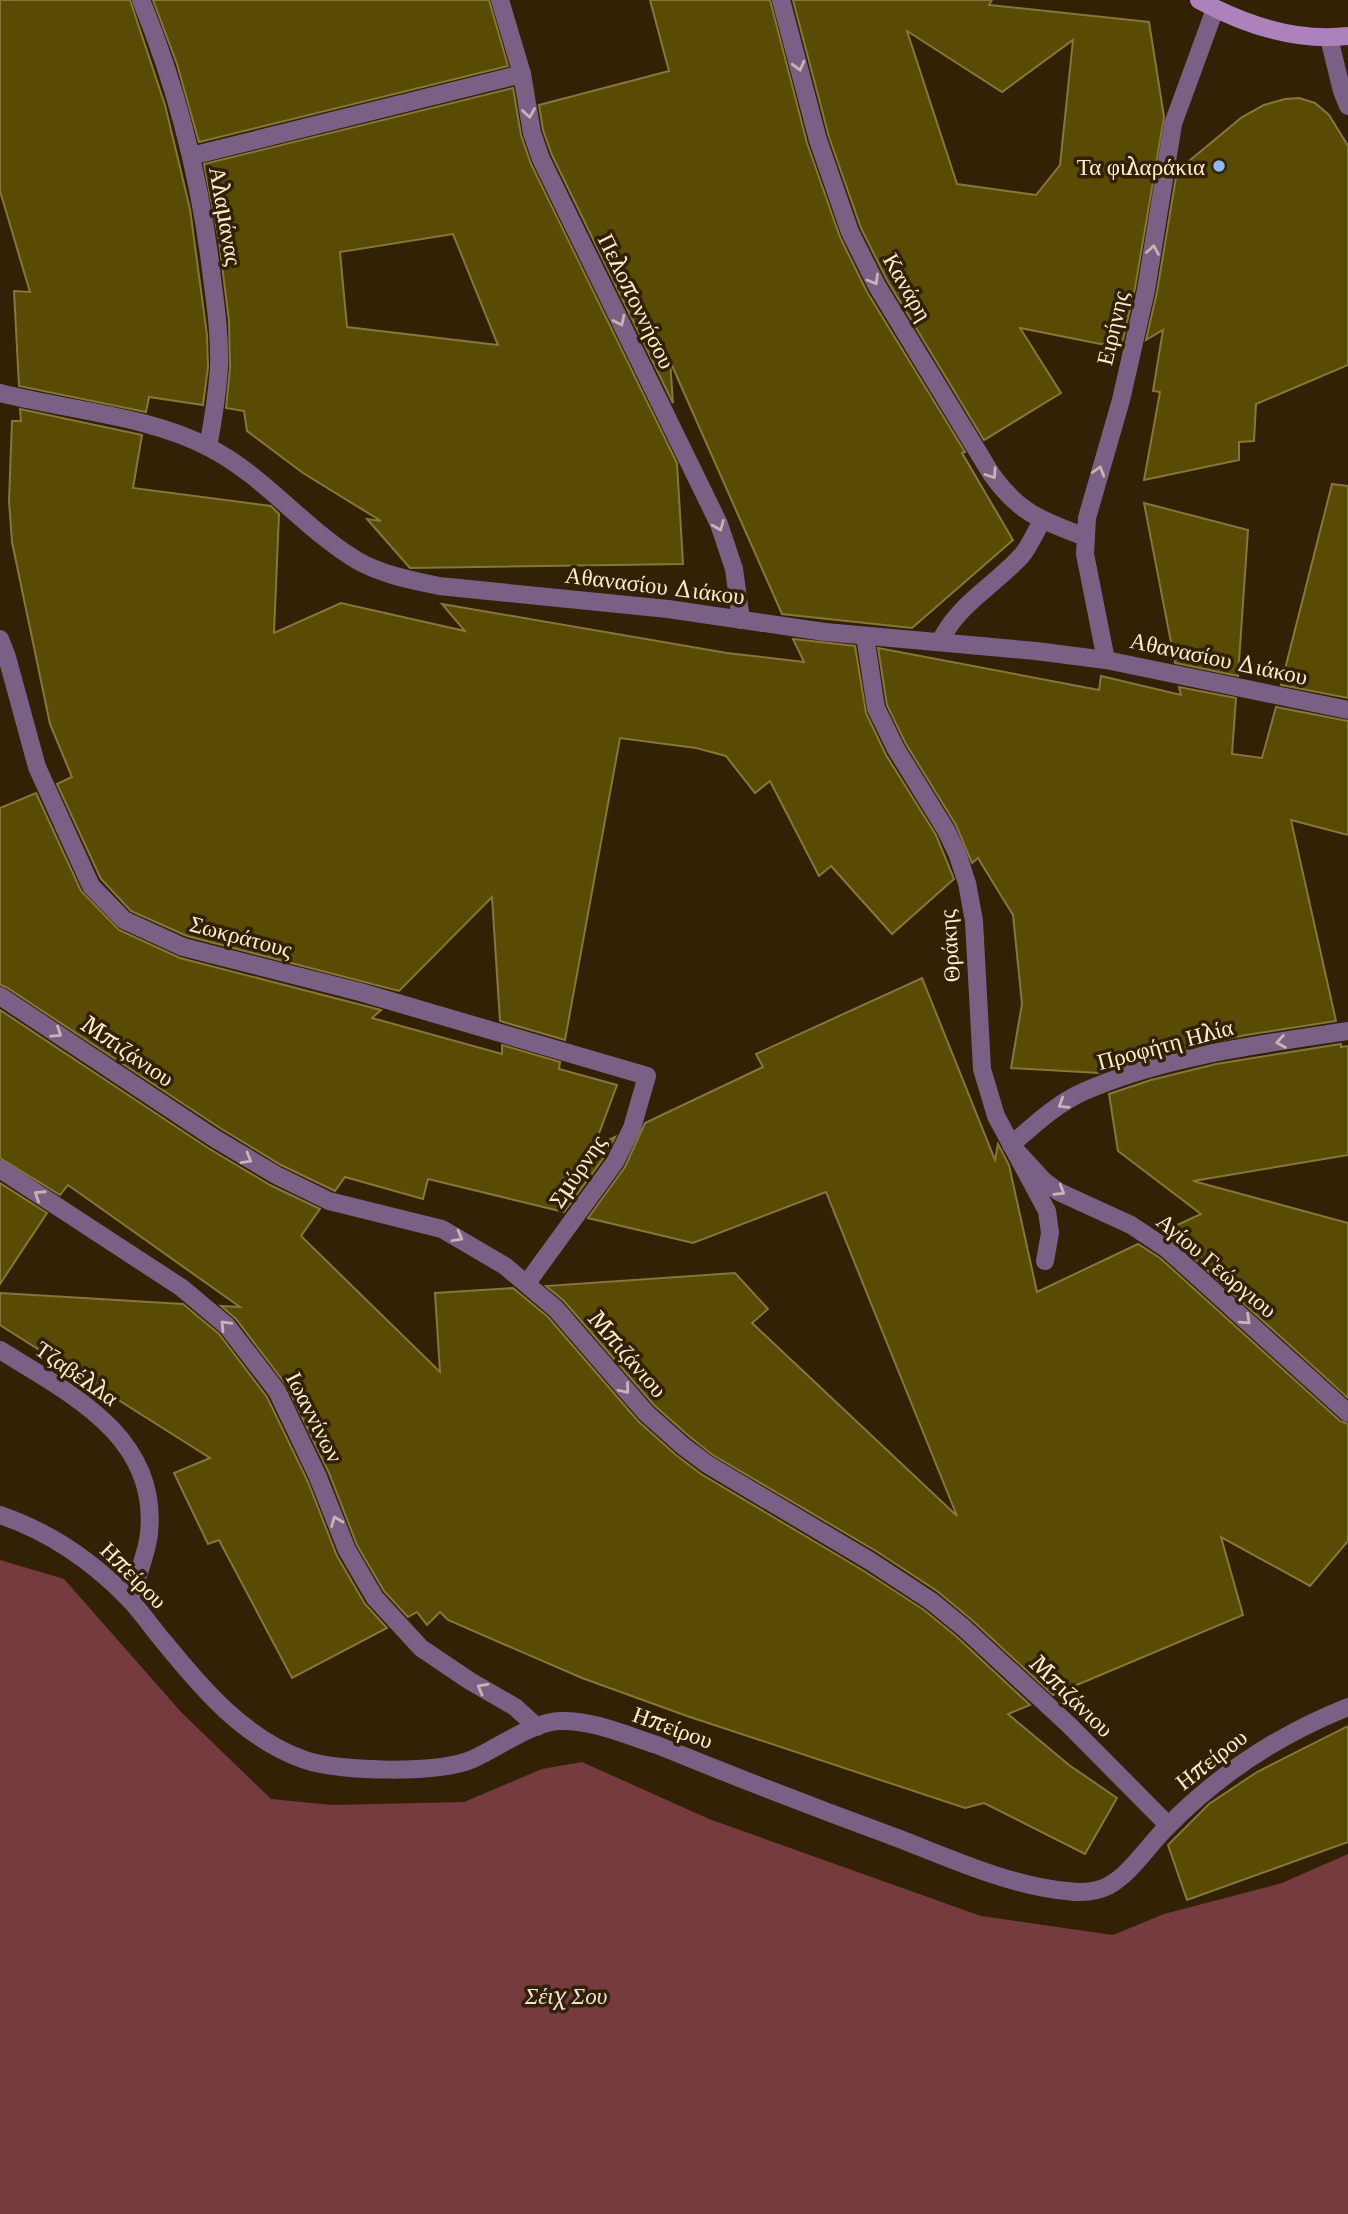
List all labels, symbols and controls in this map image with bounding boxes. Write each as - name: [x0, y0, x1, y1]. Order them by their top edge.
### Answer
- one-way arrow: [791, 60, 805, 72]
- one-way arrow: [521, 108, 536, 119]
- place label: Τα φιλαράκια: [1077, 152, 1205, 181]
- marker: Τα φιλαράκια: [1211, 158, 1227, 174]
- street label: Αλαμάνας: [203, 164, 249, 268]
- street label: Πελοποννήσου: [592, 229, 682, 373]
- one-way arrow: [1145, 244, 1160, 256]
- street label: Κανάρη: [877, 248, 939, 326]
- one-way arrow: [866, 273, 879, 285]
- street label: Ειρήνης: [1089, 288, 1135, 368]
- one-way arrow: [612, 314, 626, 326]
- one-way arrow: [1091, 465, 1106, 477]
- one-way arrow: [984, 467, 997, 480]
- one-way arrow: [711, 519, 725, 531]
- street label: Αθανασίου Διάκου: [564, 560, 746, 610]
- street label: Αθανασίου Διάκου: [1128, 625, 1310, 691]
- street label: Σωκράτους: [187, 908, 295, 964]
- street label: Θράκης: [932, 909, 966, 983]
- street label: Μπιζάνιου: [76, 1010, 180, 1092]
- street label: Προφήτη Ηλία: [1094, 1012, 1236, 1076]
- one-way arrow: [49, 1025, 62, 1037]
- one-way arrow: [1275, 1034, 1287, 1049]
- one-way arrow: [1058, 1095, 1071, 1108]
- street label: Σμύρνης: [542, 1129, 612, 1213]
- one-way arrow: [239, 1150, 252, 1163]
- one-way arrow: [1053, 1183, 1066, 1196]
- one-way arrow: [33, 1190, 46, 1203]
- street label: Αγίου Γεώργιου: [1151, 1206, 1283, 1324]
- one-way arrow: [451, 1229, 463, 1242]
- street label: Μπιζάνιου: [582, 1305, 674, 1403]
- one-way arrow: [1238, 1312, 1251, 1324]
- one-way arrow: [220, 1320, 233, 1333]
- street label: Τζαβέλλα: [30, 1334, 124, 1412]
- street label: Ιωαννίνων: [280, 1367, 350, 1467]
- one-way arrow: [617, 1381, 629, 1394]
- one-way arrow: [330, 1516, 344, 1528]
- street label: Ηπείρου: [94, 1535, 174, 1615]
- street label: Μπιζάνιου: [1024, 1649, 1120, 1743]
- one-way arrow: [476, 1683, 489, 1696]
- street label: Ηπείρου: [629, 1699, 717, 1755]
- street label: Ηπείρου: [1169, 1722, 1253, 1796]
- park label: Σέιχ Σου: [524, 1981, 607, 2010]

